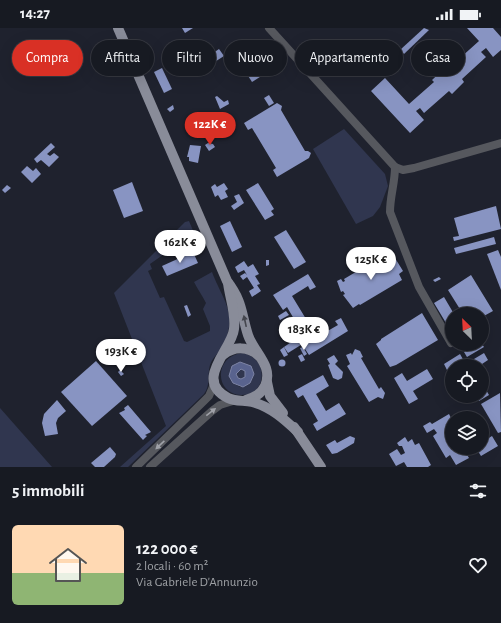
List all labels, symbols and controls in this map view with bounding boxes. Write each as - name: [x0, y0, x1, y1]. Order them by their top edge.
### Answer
- text: 14:27: [20, 6, 50, 21]
- chip: Compra: [12, 40, 83, 76]
- chip: Affitta: [91, 40, 154, 76]
- chip: Filtri: [162, 40, 216, 76]
- chip: Nuovo: [224, 40, 287, 76]
- chip: Appartamento: [295, 40, 403, 76]
- chip: Casa: [411, 40, 465, 76]
- pin: 122K €: [177, 112, 243, 146]
- text: 122K €: [194, 118, 226, 131]
- pin: 162K €: [147, 230, 213, 264]
- text: 162K €: [164, 236, 196, 249]
- pin: 125K €: [338, 247, 404, 281]
- text: 125K €: [355, 253, 387, 266]
- north arrow: [445, 307, 489, 351]
- map controls: [445, 307, 489, 455]
- one-way arrow: [242, 315, 248, 328]
- pin: 183K €: [271, 317, 337, 351]
- text: 183K €: [288, 323, 320, 336]
- pin: 193K €: [88, 339, 154, 373]
- text: 193K €: [105, 345, 137, 358]
- button: locate: [445, 359, 489, 403]
- one-way arrow: [206, 407, 217, 416]
- button: layers: [445, 411, 489, 455]
- one-way arrow: [155, 440, 165, 449]
- icon: filters: [467, 480, 489, 502]
- text: 5 immobili: [12, 482, 84, 499]
- text: 122 000 €: [136, 540, 198, 557]
- icon: home: [44, 541, 92, 589]
- icon: heart: [467, 554, 489, 576]
- text: 2 locali · 60 m²: [136, 560, 208, 573]
- text: Via Gabriele D'Annunzio: [136, 576, 258, 589]

